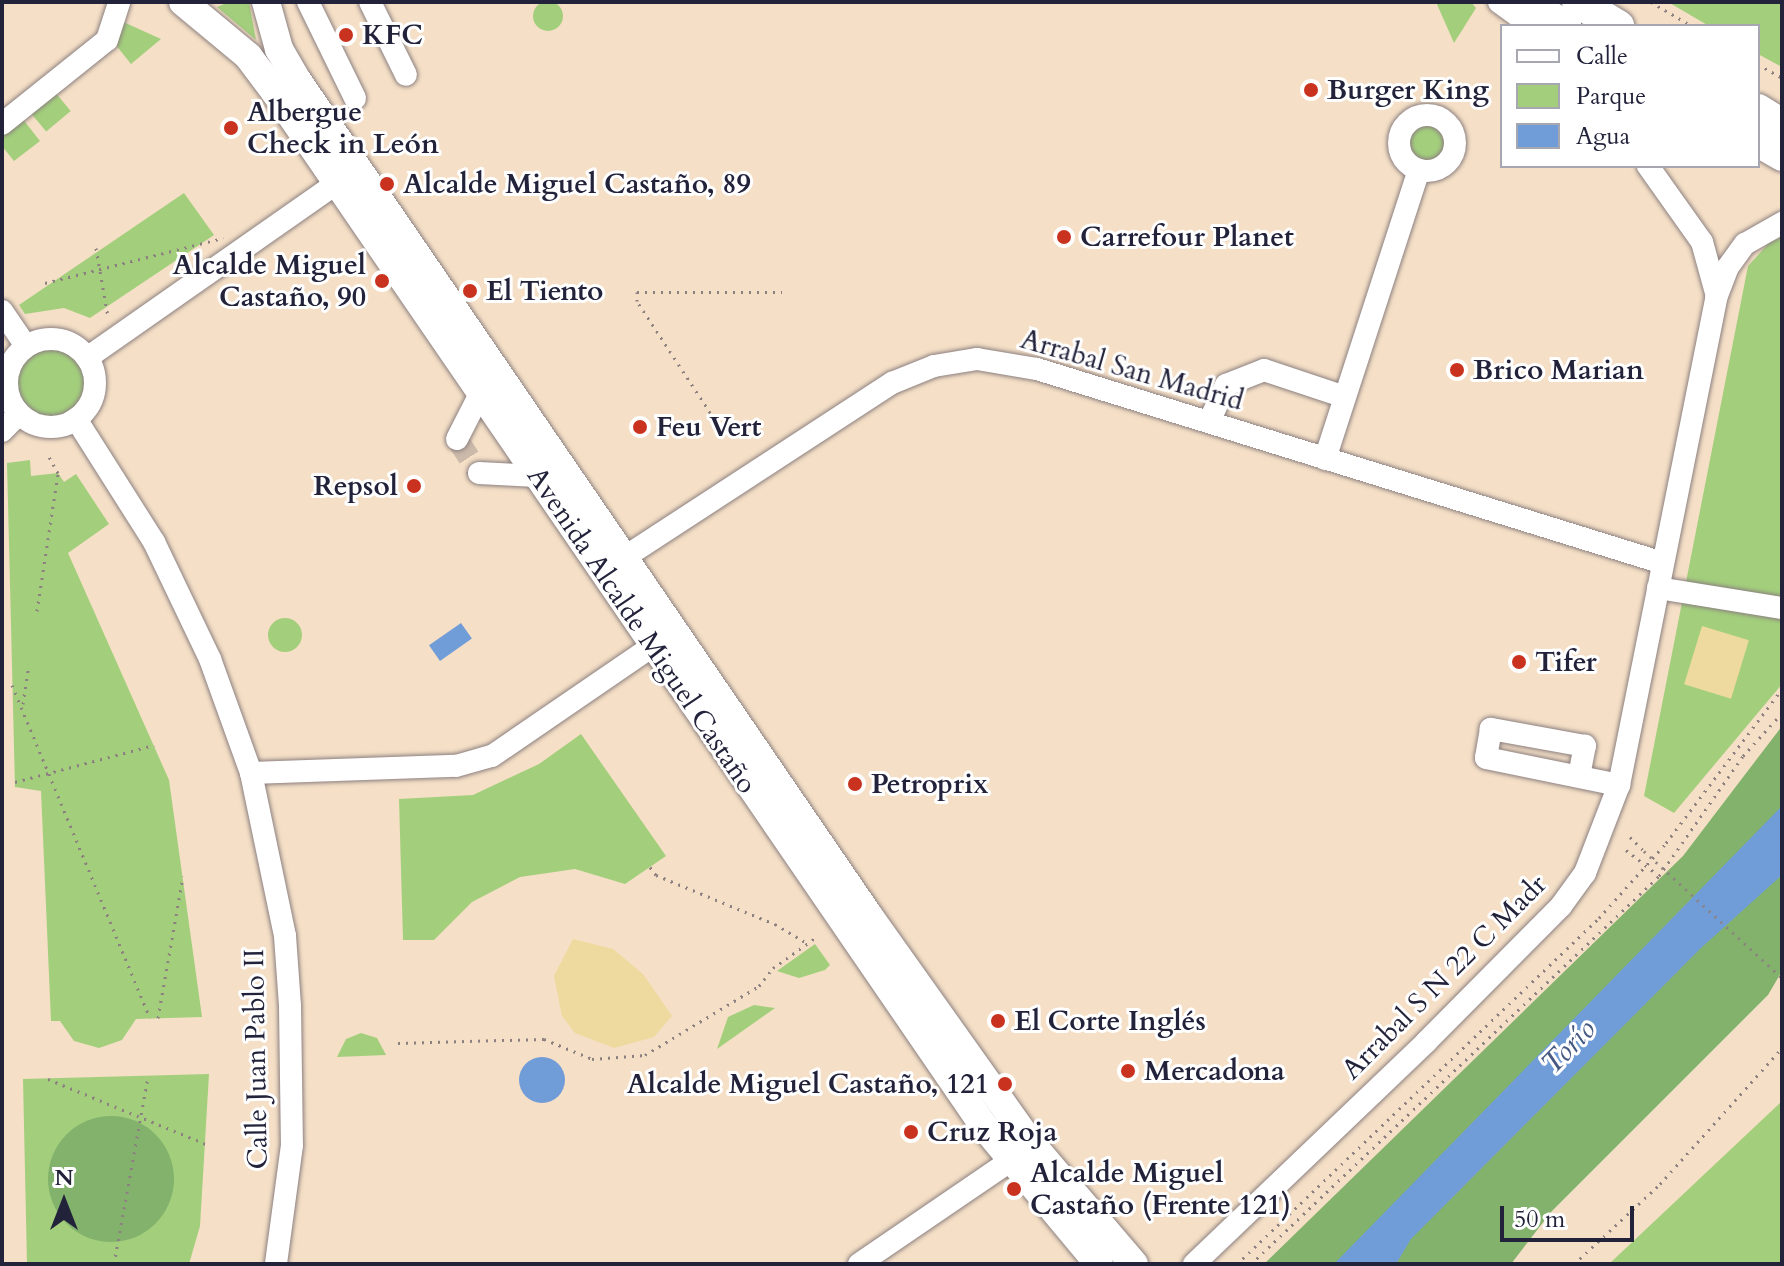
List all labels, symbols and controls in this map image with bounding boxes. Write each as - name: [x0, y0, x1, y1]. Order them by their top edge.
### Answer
- place label: KFC: [362, 18, 423, 52]
- legend: [1500, 24, 1760, 168]
- marker: KFC: [337, 26, 355, 44]
- text: Calle: [1576, 40, 1628, 73]
- place label: Burger King: [1327, 73, 1489, 107]
- text: Parque: [1576, 80, 1646, 113]
- marker: Burger King: [1302, 81, 1320, 99]
- place label: Albergue Check in León: [247, 95, 439, 161]
- marker: Albergue Check in León: [222, 119, 240, 137]
- text: Agua: [1576, 120, 1630, 153]
- place label: Alcalde Miguel Castaño, 89: [403, 167, 751, 201]
- marker: Alcalde Miguel Castaño, 89: [378, 175, 396, 193]
- place label: Carrefour Planet: [1080, 220, 1294, 254]
- marker: Carrefour Planet: [1055, 228, 1073, 246]
- place label: Alcalde Miguel Castaño, 90: [173, 248, 366, 314]
- marker: Alcalde Miguel Castaño, 90: [373, 272, 391, 290]
- place label: El Tiento: [486, 274, 603, 308]
- marker: El Tiento: [461, 282, 479, 300]
- street label: Arrabal San Madrid: [1017, 322, 1247, 418]
- place label: Brico Marian: [1473, 353, 1644, 387]
- marker: Brico Marian: [1448, 361, 1466, 379]
- place label: Feu Vert: [656, 410, 761, 444]
- marker: Feu Vert: [631, 418, 649, 436]
- street label: Avenida Alcalde Miguel Castaño: [520, 460, 764, 800]
- place label: Repsol: [313, 469, 398, 503]
- marker: Repsol: [405, 477, 423, 495]
- place label: Tifer: [1535, 645, 1597, 679]
- marker: Tifer: [1510, 653, 1528, 671]
- place label: Petroprix: [871, 767, 988, 801]
- marker: Petroprix: [846, 775, 864, 793]
- street label: Arrabal S N 22 C Madr: [1335, 868, 1553, 1086]
- street label: Calle Juan Pablo II: [237, 948, 275, 1170]
- place label: El Corte Inglés: [1014, 1004, 1206, 1038]
- marker: El Corte Inglés: [989, 1012, 1007, 1030]
- water label: Torío: [1534, 1012, 1604, 1082]
- place label: Mercadona: [1144, 1054, 1285, 1088]
- marker: Mercadona: [1119, 1062, 1137, 1080]
- place label: Alcalde Miguel Castaño, 121: [627, 1067, 989, 1101]
- marker: Alcalde Miguel Castaño, 121: [996, 1075, 1014, 1093]
- place label: Cruz Roja: [927, 1115, 1057, 1149]
- marker: Cruz Roja: [902, 1123, 920, 1141]
- place label: Alcalde Miguel Castaño (Frente 121): [1030, 1156, 1291, 1222]
- north arrow: [24, 1162, 104, 1242]
- text: N: [54, 1163, 74, 1193]
- marker: Alcalde Miguel Castaño (Frente 121): [1005, 1180, 1023, 1198]
- scale bar: [1504, 1190, 1638, 1240]
- text: 50 m: [1514, 1203, 1565, 1236]

